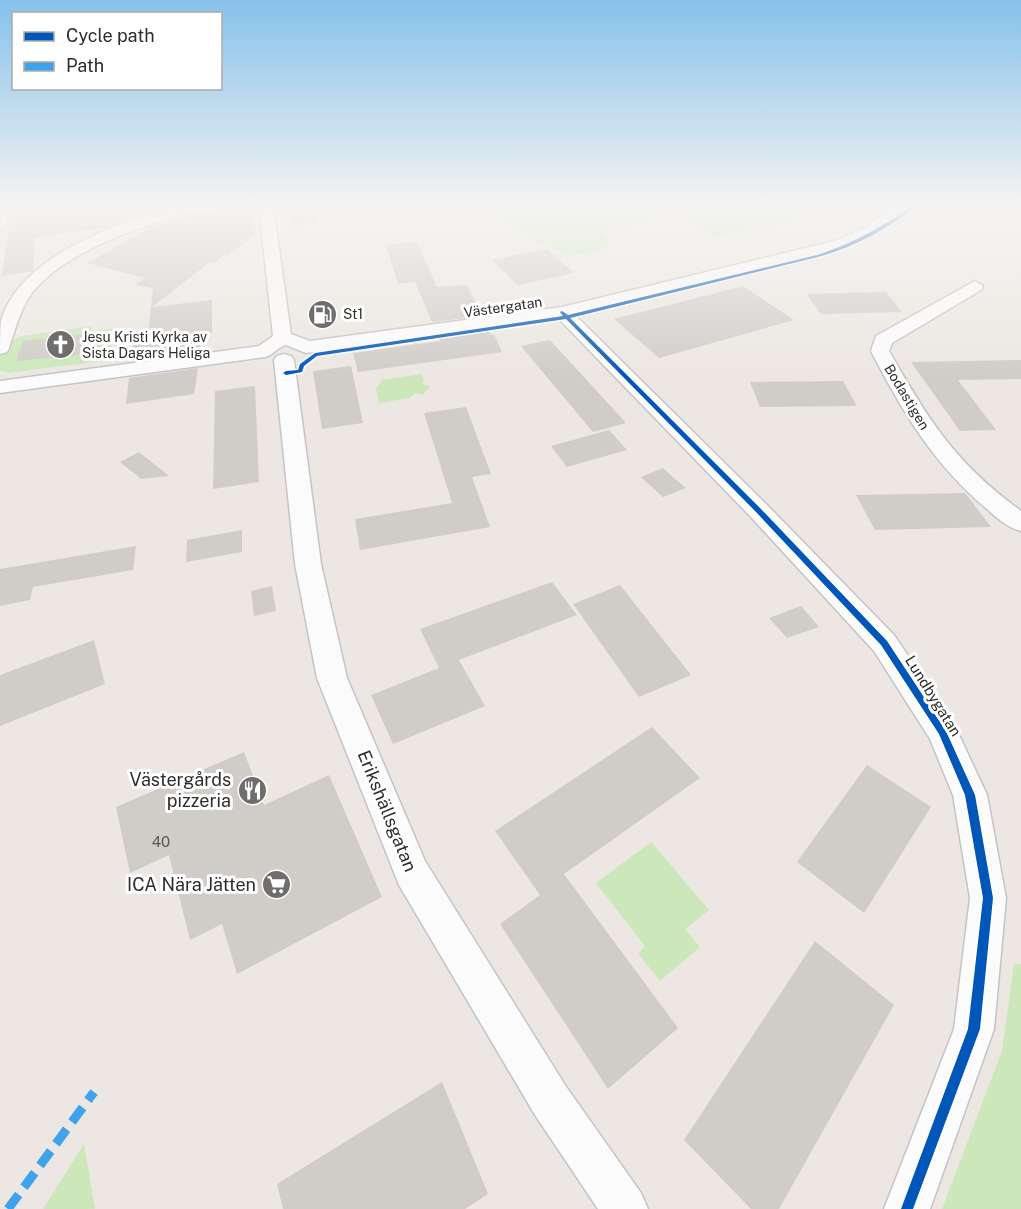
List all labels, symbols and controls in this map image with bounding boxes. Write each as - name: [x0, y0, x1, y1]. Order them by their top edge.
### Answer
- legend: [12, 12, 222, 90]
- text: Cycle path: [66, 25, 155, 46]
- text: Path: [66, 55, 104, 76]
- street label: Västergatan: [463, 294, 543, 320]
- fuel station icon: St1: [306, 298, 338, 330]
- place label: St1: [343, 306, 363, 322]
- church icon: Jesu Kristi Kyrka av Sista Dagars Heliga: [45, 329, 77, 361]
- place label: Jesu Kristi Kyrka av Sista Dagars Heliga: [82, 329, 210, 361]
- street label: Bodastigen: [881, 361, 933, 433]
- street label: Lundbygatan: [902, 652, 965, 739]
- street label: Erikshällsgatan: [354, 747, 421, 875]
- place label: Västergårds pizzeria: [130, 769, 231, 811]
- restaurant icon: Västergårds pizzeria: [236, 774, 268, 806]
- house number: 40: [152, 833, 170, 850]
- supermarket icon: ICA Nära Jätten: [261, 869, 293, 901]
- place label: ICA Nära Jätten: [127, 874, 256, 895]

